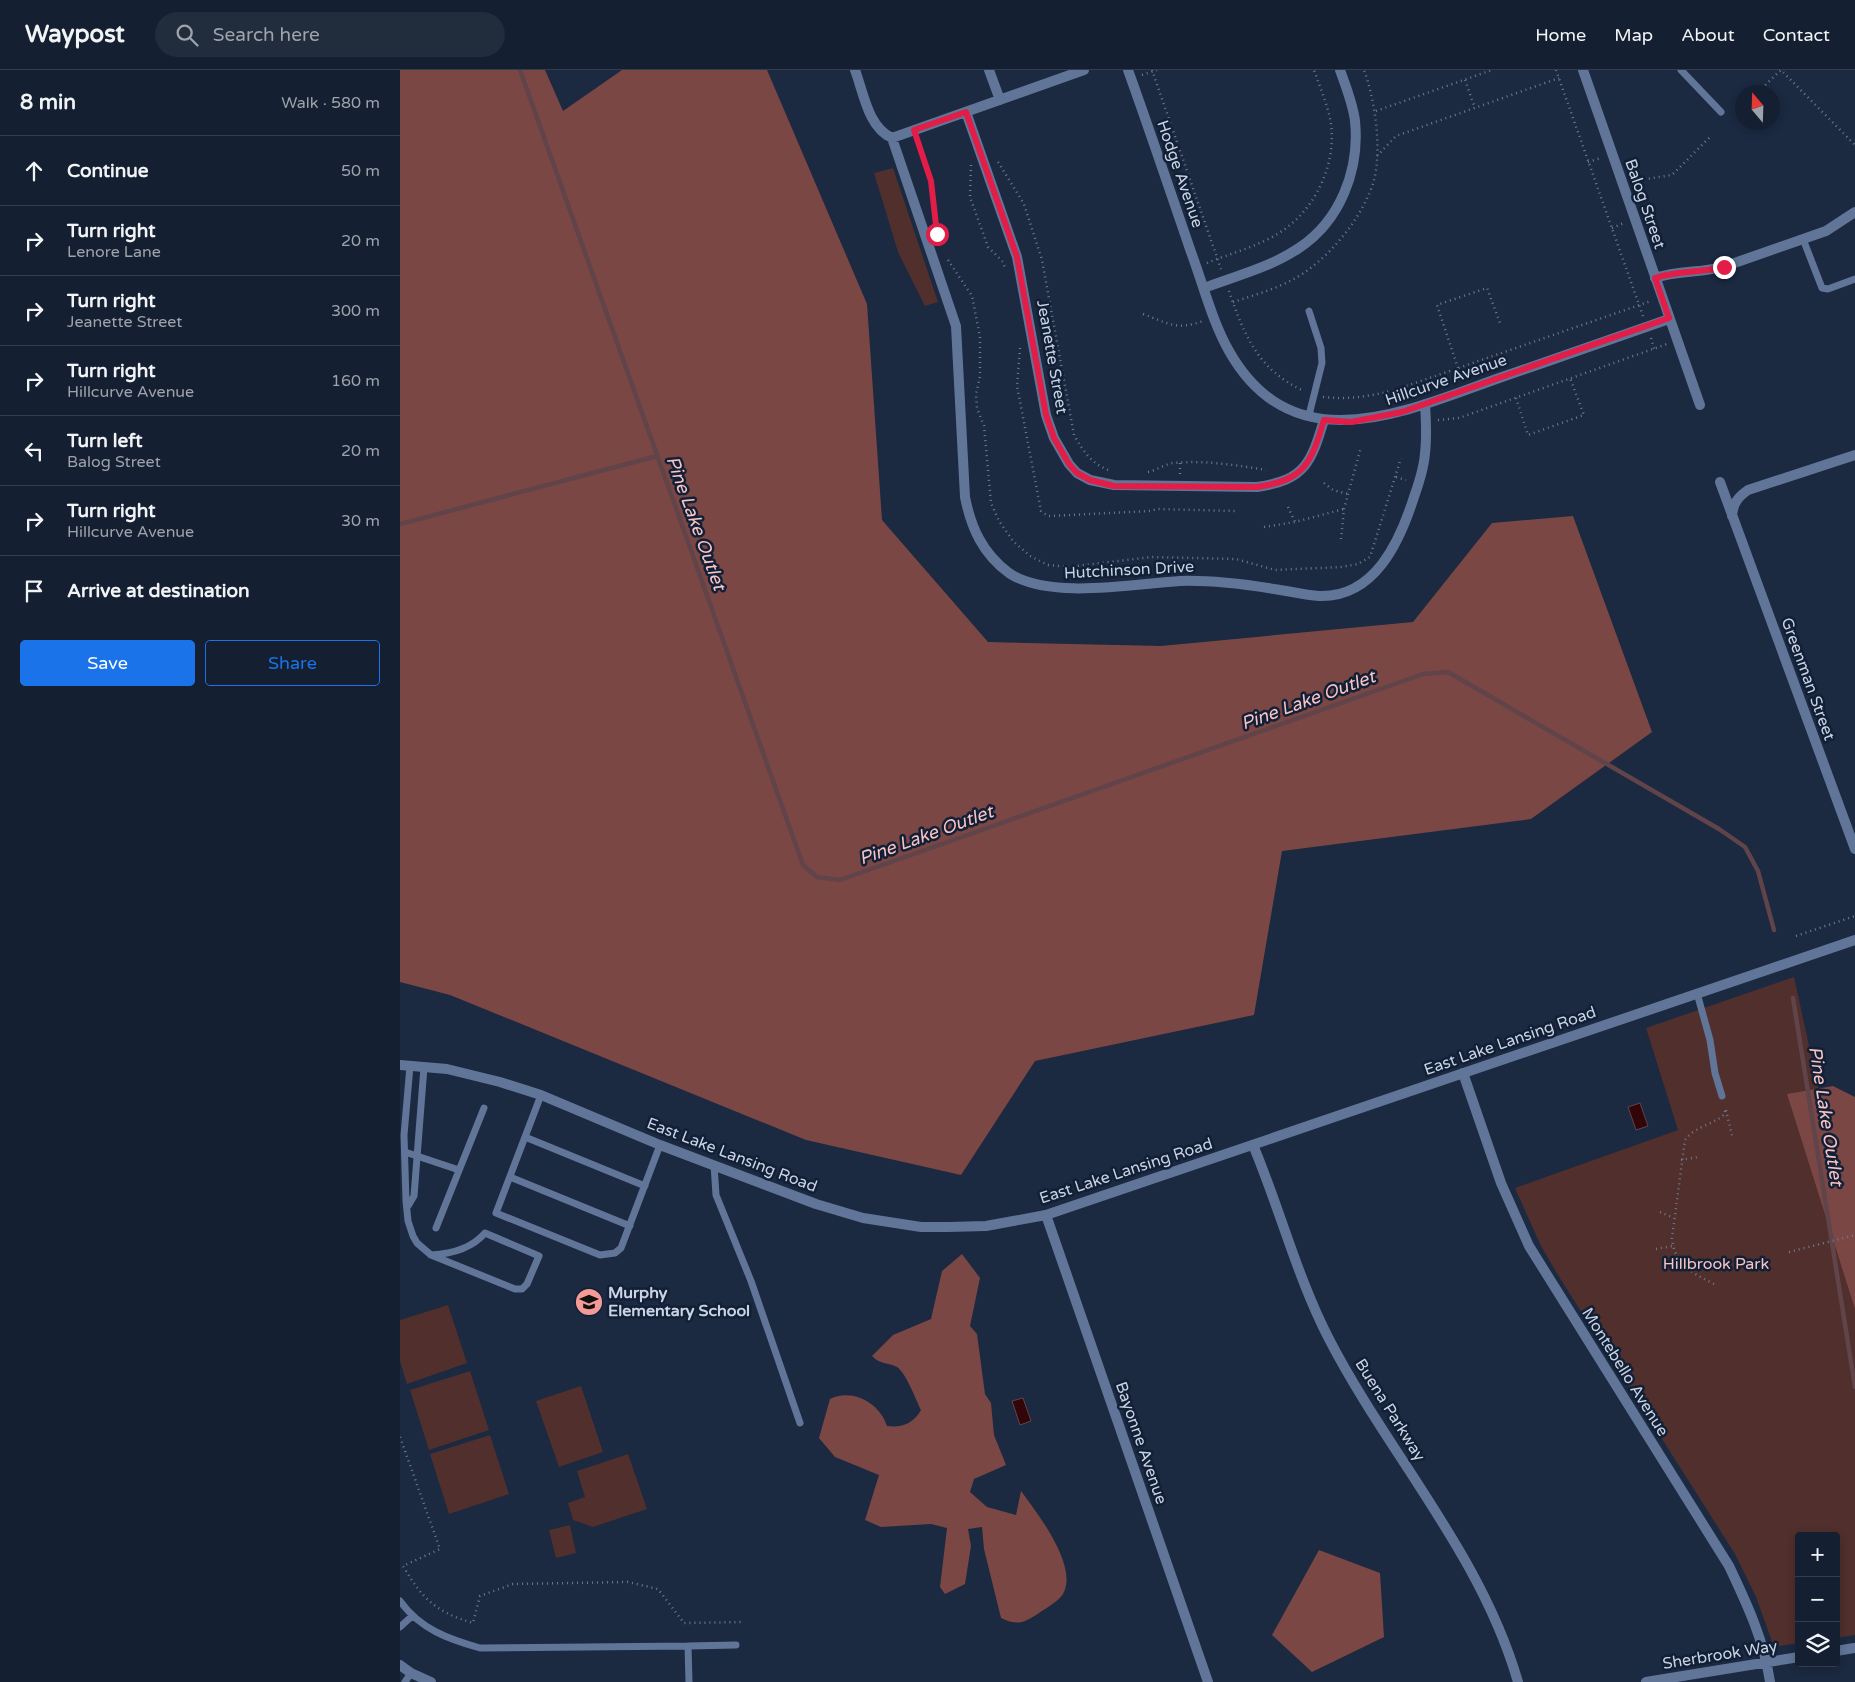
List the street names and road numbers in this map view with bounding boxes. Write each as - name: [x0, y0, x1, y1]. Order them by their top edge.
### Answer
- street label: Hodge Avenue: [1152, 118, 1208, 230]
- street label: Balog Street: [1620, 156, 1670, 252]
- street label: Jeanette Street: [1032, 298, 1072, 416]
- street label: Hillcurve Avenue: [1383, 350, 1509, 410]
- street label: Hutchinson Drive: [1063, 557, 1195, 583]
- street label: Greenman Street: [1777, 615, 1839, 743]
- street label: East Lake Lansing Road: [1421, 1002, 1599, 1080]
- street label: East Lake Lansing Road: [644, 1113, 820, 1197]
- street label: East Lake Lansing Road: [1037, 1134, 1215, 1208]
- street label: Montebello Avenue: [1577, 1304, 1673, 1440]
- street label: Buena Parkway: [1351, 1355, 1430, 1465]
- street label: Bayonne Avenue: [1111, 1379, 1171, 1507]
- street label: Sherbrook Way: [1661, 1636, 1779, 1674]

